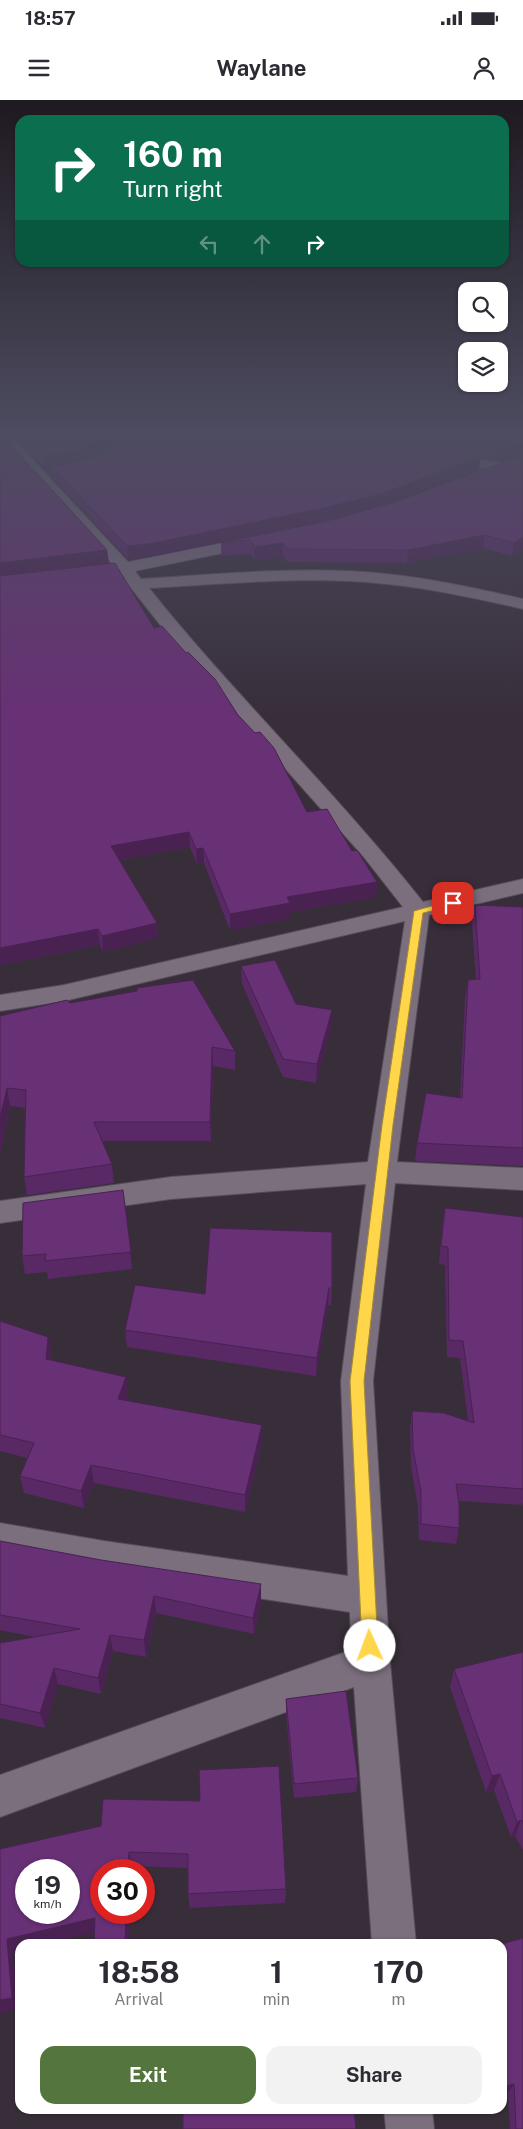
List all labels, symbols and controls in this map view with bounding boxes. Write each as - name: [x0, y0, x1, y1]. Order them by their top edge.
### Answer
- text: 18:57: [25, 7, 76, 29]
- icon: menu: [25, 54, 53, 82]
- icon: person: [470, 54, 498, 82]
- text: Waylane: [217, 55, 306, 81]
- text: 160 m: [123, 134, 223, 175]
- icon: right: [40, 135, 105, 200]
- text: Turn right: [123, 176, 223, 202]
- icon: left: [195, 230, 223, 258]
- icon: ahead: [248, 230, 276, 258]
- icon: right: [301, 230, 329, 258]
- map controls: [458, 282, 508, 392]
- button: search: [458, 282, 508, 332]
- button: layers: [458, 342, 508, 392]
- pin: [432, 882, 474, 924]
- icon: arrive: [439, 889, 467, 917]
- position arrow: [343, 1619, 395, 1671]
- speed limit sign: 30: [90, 1859, 155, 1924]
- text: 19: [34, 1870, 61, 1900]
- text: km/h: [33, 1897, 62, 1911]
- text: 18:58: [98, 1954, 180, 1990]
- text: 1: [270, 1954, 283, 1990]
- text: 170: [373, 1954, 424, 1990]
- text: Arrival: [114, 1990, 164, 2009]
- text: min: [263, 1990, 290, 2009]
- text: m: [392, 1990, 405, 2009]
- button: Exit: [40, 2046, 256, 2104]
- button: Share: [266, 2046, 482, 2104]

